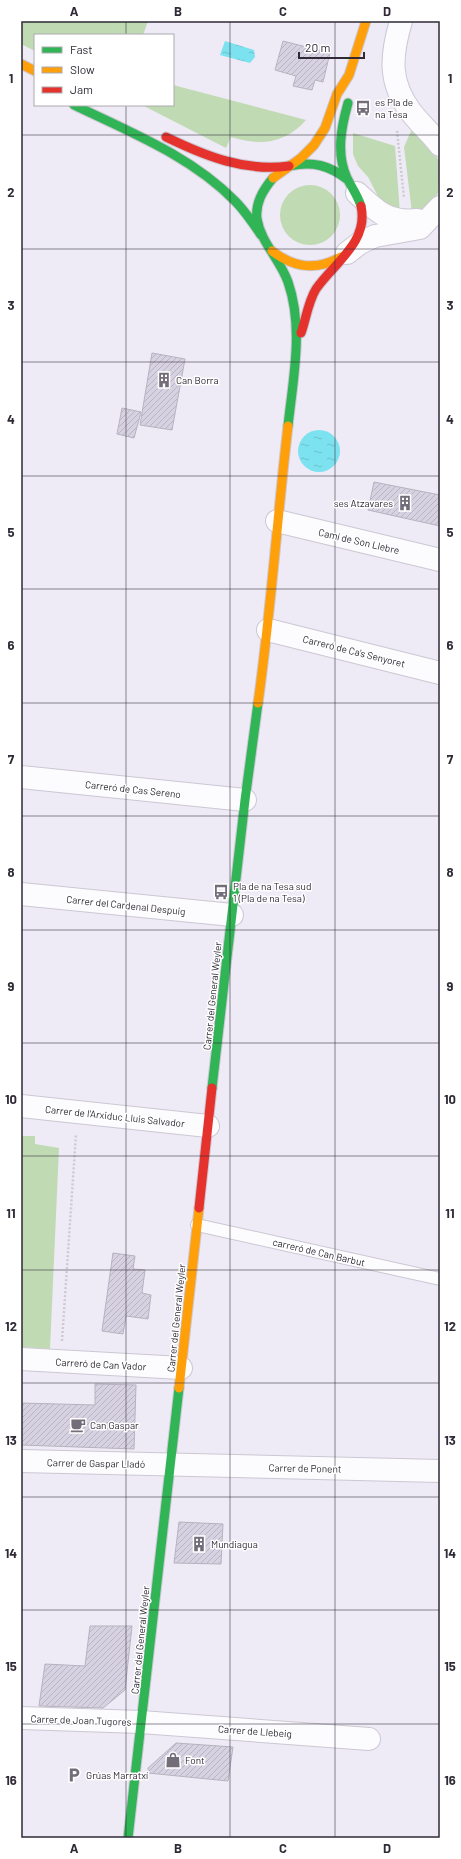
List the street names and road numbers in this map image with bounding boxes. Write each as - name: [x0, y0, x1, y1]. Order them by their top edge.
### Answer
- street label: Camí de Son Llebre: [317, 526, 401, 556]
- street label: Carreró de Ca's Senyoret: [302, 632, 407, 670]
- street label: Carreró de Cas Sereno: [85, 778, 181, 800]
- street label: Carrer del Cardenal Despuig: [66, 893, 186, 917]
- street label: Carrer del General Weyler: [200, 941, 224, 1051]
- street label: Carrer de l'Arxiduc Lluis Salvador: [45, 1103, 186, 1129]
- street label: carreró de Can Barbut: [272, 1236, 367, 1269]
- street label: Carrer del General Weyler: [164, 1263, 188, 1373]
- street label: Carreró de Can Vador: [55, 1356, 147, 1372]
- street label: Carrer de Gaspar Lladó: [47, 1456, 145, 1470]
- street label: Carrer de Ponent: [268, 1461, 342, 1475]
- street label: Carrer del General Weyler: [128, 1585, 152, 1695]
- street label: Carrer de Joan Tugores: [30, 1712, 132, 1728]
- street label: Carrer de Llebeig: [218, 1722, 292, 1740]

